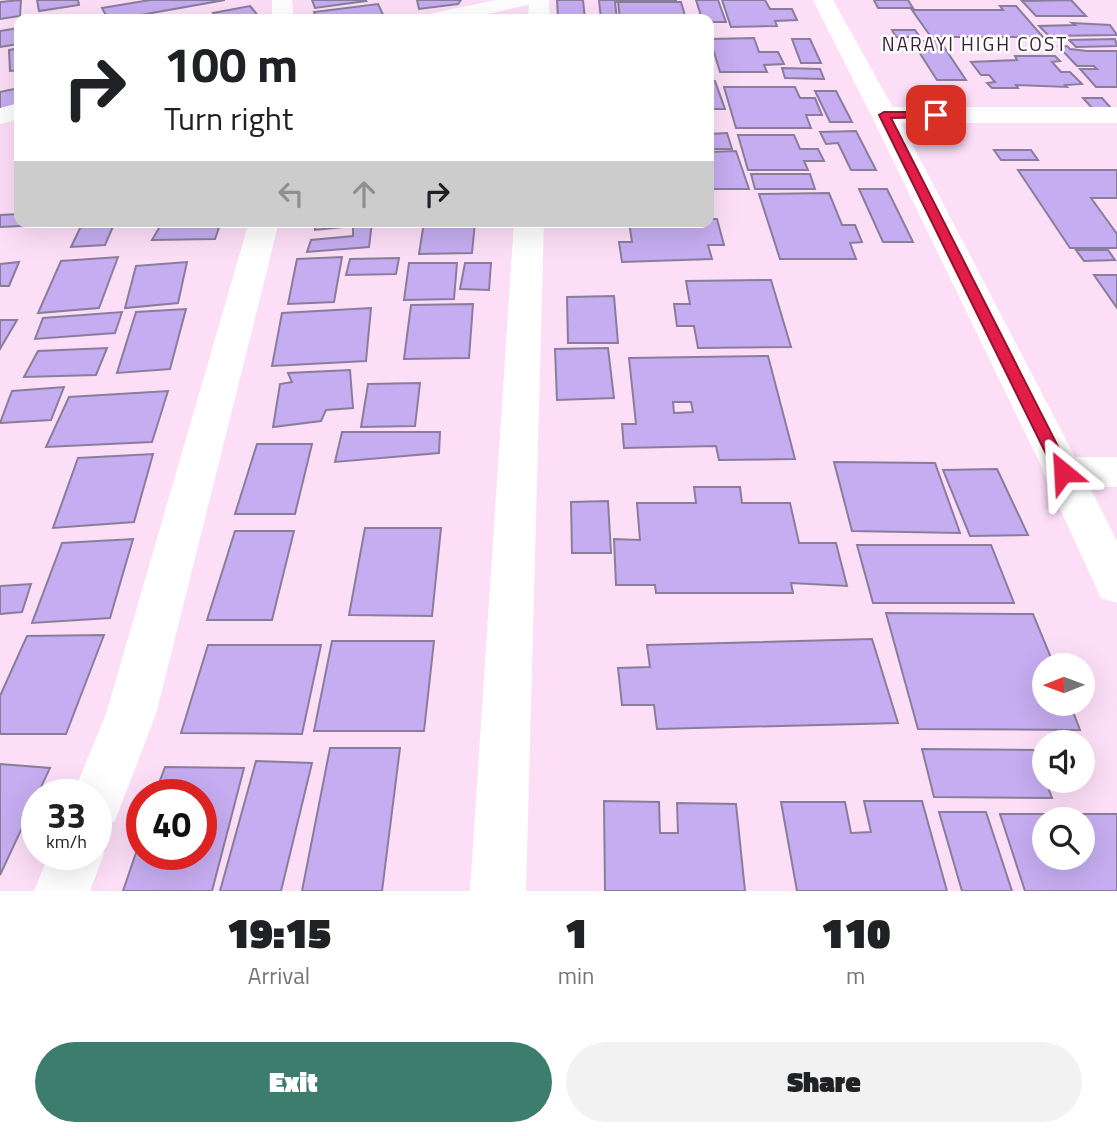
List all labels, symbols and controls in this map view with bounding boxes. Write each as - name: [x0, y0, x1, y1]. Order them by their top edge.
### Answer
- text: 100 m: [164, 26, 298, 101]
- district label: NARAYI HIGH COST: [882, 29, 1068, 58]
- icon: right: [49, 42, 140, 133]
- pin: [906, 85, 966, 145]
- text: Turn right: [164, 94, 293, 142]
- icon: arrive: [917, 96, 955, 134]
- icon: left: [272, 175, 310, 213]
- icon: ahead: [345, 175, 383, 213]
- icon: right: [418, 175, 456, 213]
- position arrow: [1026, 435, 1100, 509]
- north arrow: [1032, 653, 1096, 716]
- map controls: [1032, 653, 1095, 870]
- button: sound: [1032, 730, 1095, 793]
- speed limit sign: 40: [126, 779, 217, 870]
- text: 33: [47, 788, 86, 842]
- button: search: [1032, 807, 1095, 870]
- text: km/h: [46, 828, 87, 855]
- text: 19:15: [227, 900, 331, 964]
- text: 1: [565, 900, 588, 964]
- text: 110: [821, 900, 890, 964]
- text: Arrival: [248, 958, 310, 993]
- text: min: [558, 958, 594, 993]
- text: m: [846, 958, 865, 993]
- button: Exit: [35, 1042, 552, 1122]
- button: Share: [566, 1042, 1082, 1122]

